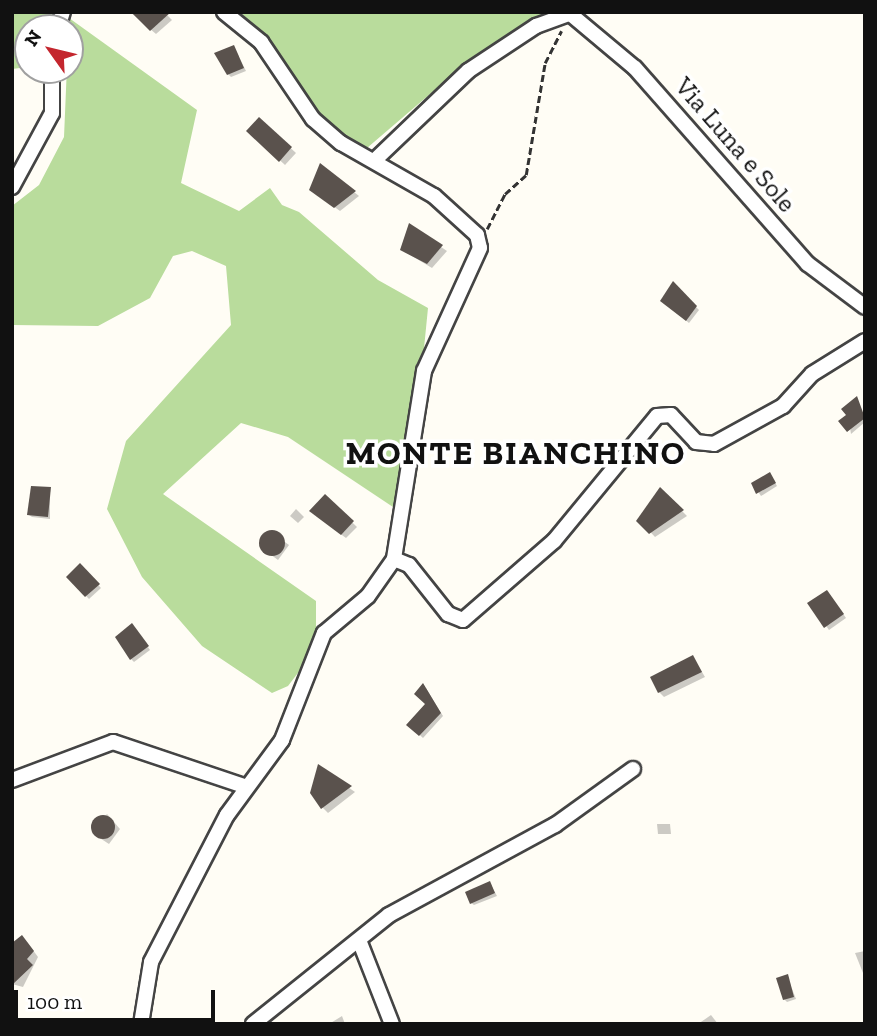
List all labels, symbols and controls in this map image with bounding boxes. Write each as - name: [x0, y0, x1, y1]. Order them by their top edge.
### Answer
- north arrow: [14, 14, 84, 84]
- text: N: [19, 26, 46, 51]
- street label: Via Luna e Sole: [668, 71, 802, 219]
- district label: MONTE BIANCHINO: [348, 433, 684, 473]
- scale bar: [18, 976, 219, 1020]
- text: 100 m: [27, 989, 82, 1014]

